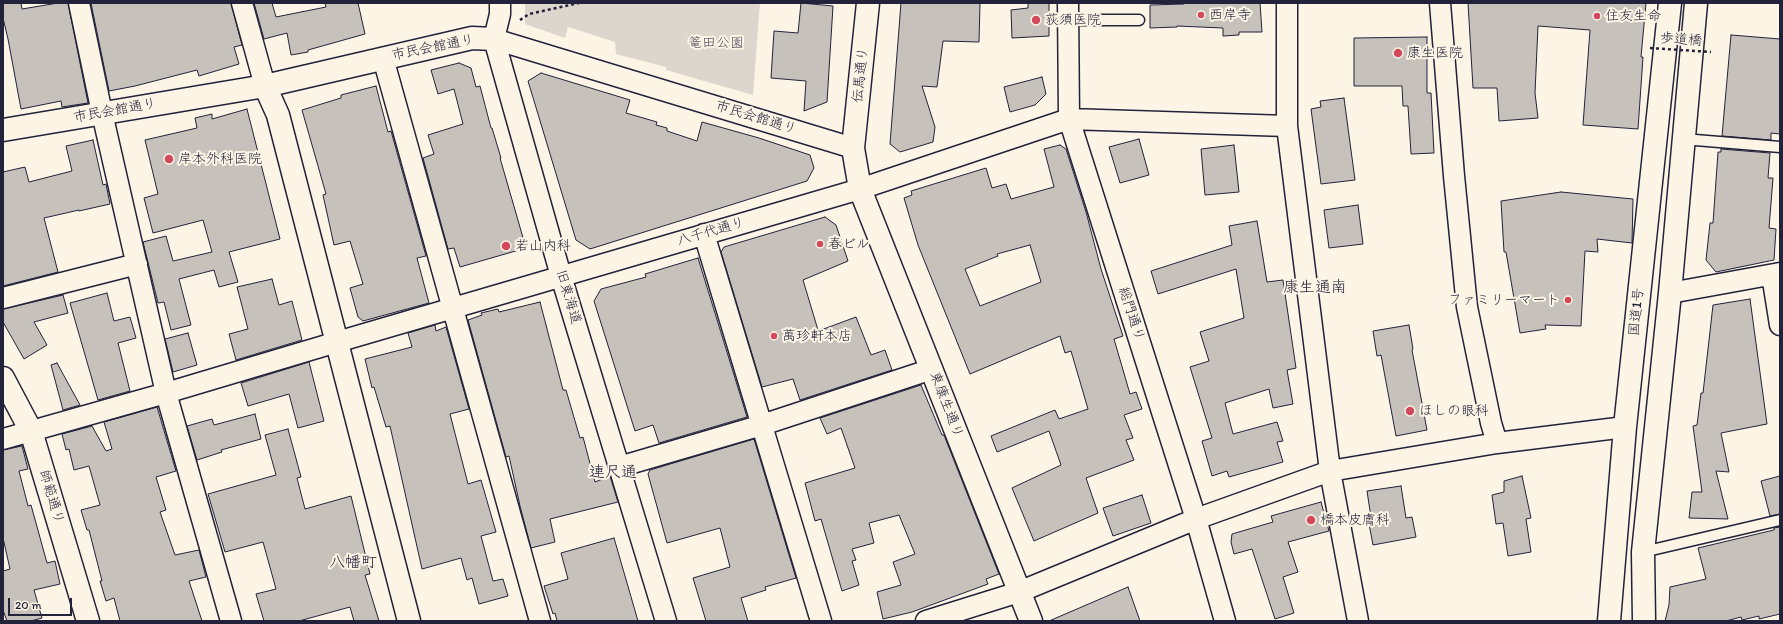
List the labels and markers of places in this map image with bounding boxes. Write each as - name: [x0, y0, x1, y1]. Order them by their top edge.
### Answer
- place label: 西岸寺: [1209, 7, 1251, 23]
- place label: 住友生命: [1605, 8, 1661, 24]
- marker: 西岸寺: [1196, 10, 1206, 20]
- marker: 住友生命: [1592, 11, 1602, 21]
- place label: 荻須医院: [1045, 12, 1101, 28]
- marker: 荻須医院: [1030, 14, 1042, 26]
- place label: 康生医院: [1407, 45, 1463, 61]
- marker: 康生医院: [1392, 47, 1404, 59]
- place label: 岸本外科医院: [178, 151, 262, 167]
- marker: 岸本外科医院: [163, 153, 175, 165]
- place label: 春ビル: [828, 236, 870, 252]
- place label: 若山内科: [515, 238, 571, 254]
- marker: 春ビル: [815, 239, 825, 249]
- marker: 若山内科: [500, 240, 512, 252]
- place label: ファミリーマート: [1448, 292, 1560, 308]
- marker: ファミリーマート: [1563, 295, 1573, 305]
- place label: 萬珍軒本店: [782, 328, 852, 344]
- marker: 萬珍軒本店: [769, 331, 779, 341]
- place label: ほしの眼科: [1419, 403, 1489, 419]
- marker: ほしの眼科: [1404, 405, 1416, 417]
- place label: 橋本皮膚科: [1320, 512, 1390, 528]
- marker: 橋本皮膚科: [1305, 514, 1317, 526]

